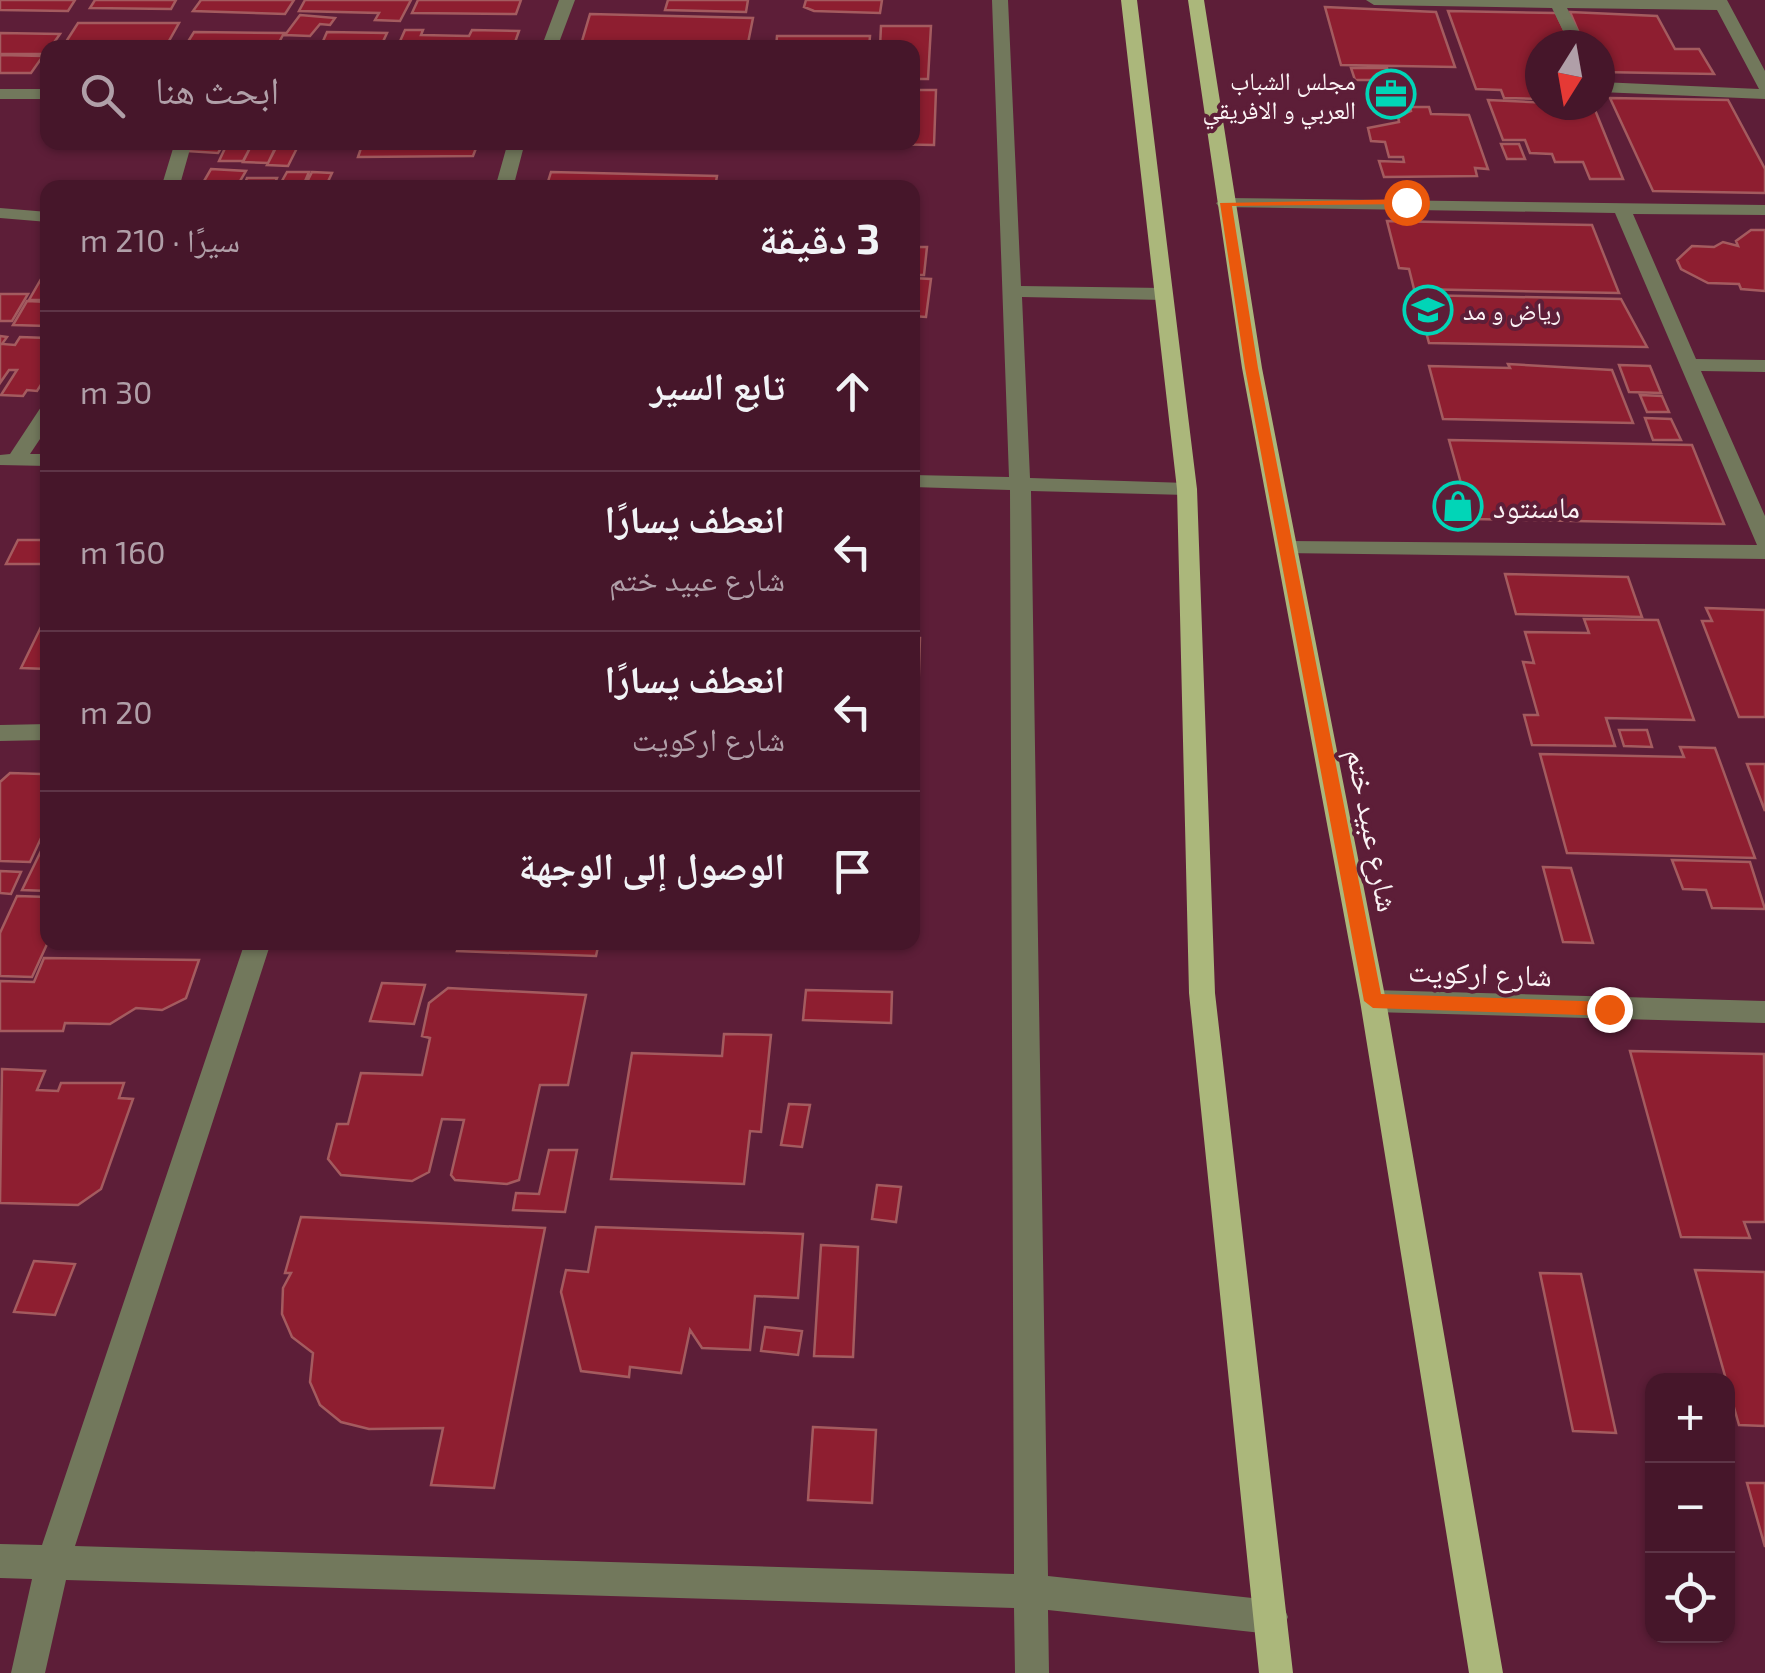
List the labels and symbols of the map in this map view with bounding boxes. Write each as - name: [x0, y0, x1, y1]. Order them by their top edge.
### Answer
- north arrow: [1525, 30, 1615, 120]
- place label: مجلس الشباب العربي و الافريقي: [1202, 65, 1356, 130]
- office icon: مجلس الشباب العربي و الافريقي: [1365, 68, 1417, 120]
- route start: [1384, 180, 1430, 226]
- school or university icon: رياض و مد: [1402, 284, 1454, 336]
- place label: رياض و مد: [1463, 295, 1561, 327]
- shop icon: ماسنتود: [1432, 480, 1484, 532]
- place label: ماسنتود: [1493, 488, 1580, 524]
- street label: شارع عبيد ختم: [1337, 746, 1407, 915]
- street label: شارع اركويت: [1407, 952, 1552, 995]
- route end: [1587, 987, 1633, 1033]

